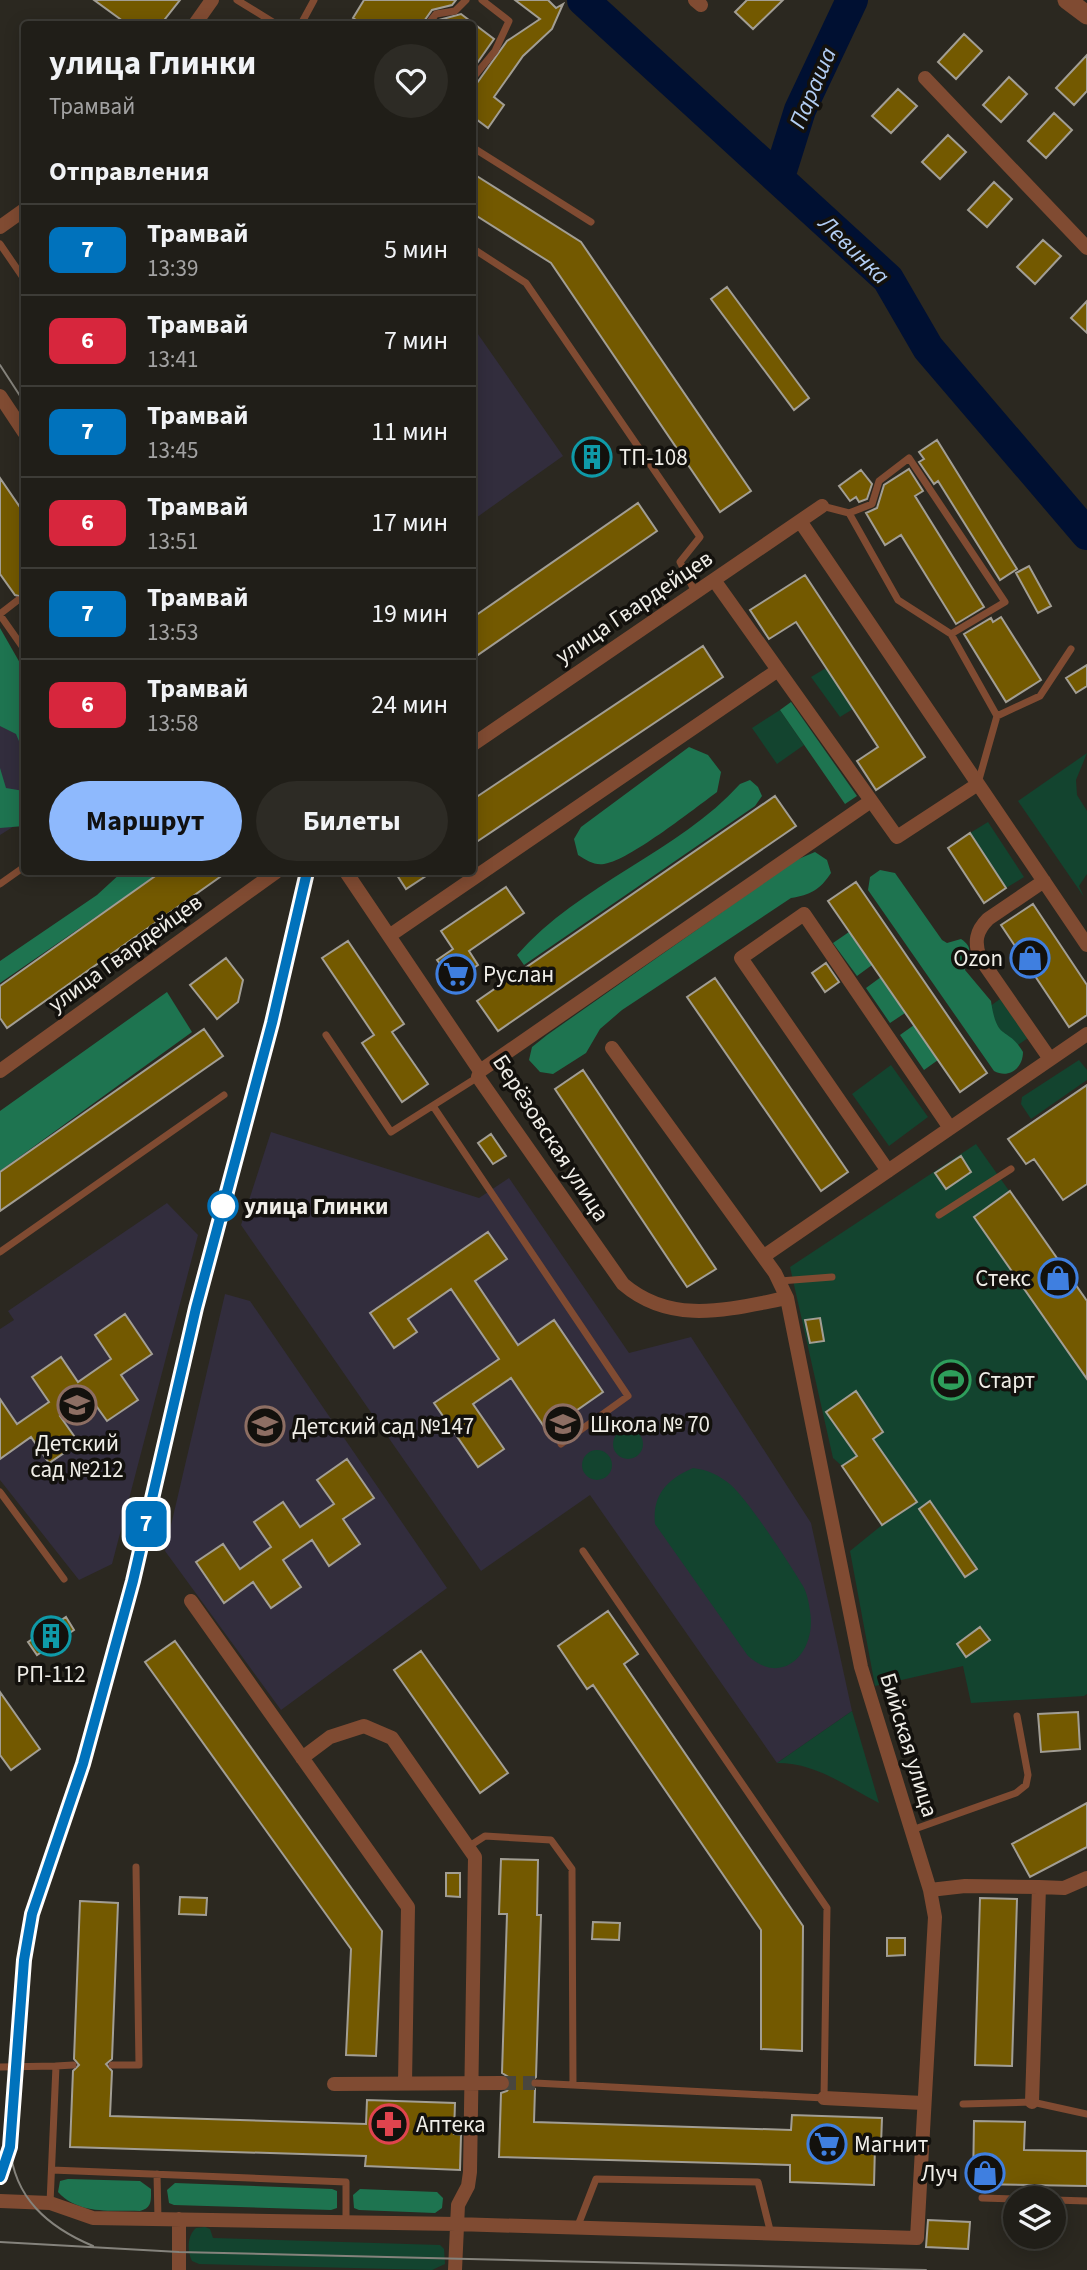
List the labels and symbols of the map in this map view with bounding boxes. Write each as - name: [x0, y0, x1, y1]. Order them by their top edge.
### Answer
- water label: Параша: [780, 42, 846, 134]
- water label: Левинка: [809, 206, 898, 293]
- building icon: ТП-108: [571, 436, 613, 478]
- place label: ТП-108: [619, 441, 688, 474]
- street label: улица Гвардейцев: [549, 542, 719, 672]
- street label: улица Гвардейцев: [41, 886, 209, 1020]
- shop icon: Ozon: [1009, 937, 1051, 979]
- place label: Ozon: [953, 942, 1003, 975]
- supermarket icon: Руслан: [435, 953, 477, 995]
- place label: Руслан: [483, 958, 554, 991]
- street label: Берёзовская улица: [484, 1048, 618, 1228]
- place label: улица Глинки: [244, 1190, 388, 1223]
- marker: улица Глинки: [208, 1191, 238, 1221]
- shop icon: Стекс: [1037, 1257, 1079, 1299]
- place label: Стекс: [975, 1262, 1031, 1295]
- sports icon: Старт: [930, 1359, 972, 1401]
- place label: Старт: [978, 1364, 1035, 1397]
- school or university icon: Детский сад №212: [56, 1384, 98, 1426]
- school or university icon: Школа № 70: [542, 1403, 584, 1445]
- school or university icon: Детский сад №147: [244, 1405, 286, 1447]
- place label: Школа № 70: [590, 1408, 710, 1441]
- place label: Детский сад №147: [292, 1410, 474, 1443]
- place label: Детский сад №212: [30, 1427, 124, 1486]
- line badge: 7: [123, 1501, 169, 1547]
- building icon: РП-112: [30, 1615, 72, 1657]
- place label: РП-112: [16, 1658, 86, 1691]
- street label: Бийская улица: [871, 1669, 947, 1821]
- pharmacy icon: Аптека: [368, 2103, 410, 2145]
- place label: Аптека: [416, 2108, 486, 2141]
- supermarket icon: Магнит: [806, 2123, 848, 2165]
- place label: Магнит: [854, 2128, 928, 2161]
- shop icon: Луч: [964, 2152, 1006, 2194]
- place label: Луч: [921, 2157, 958, 2190]

